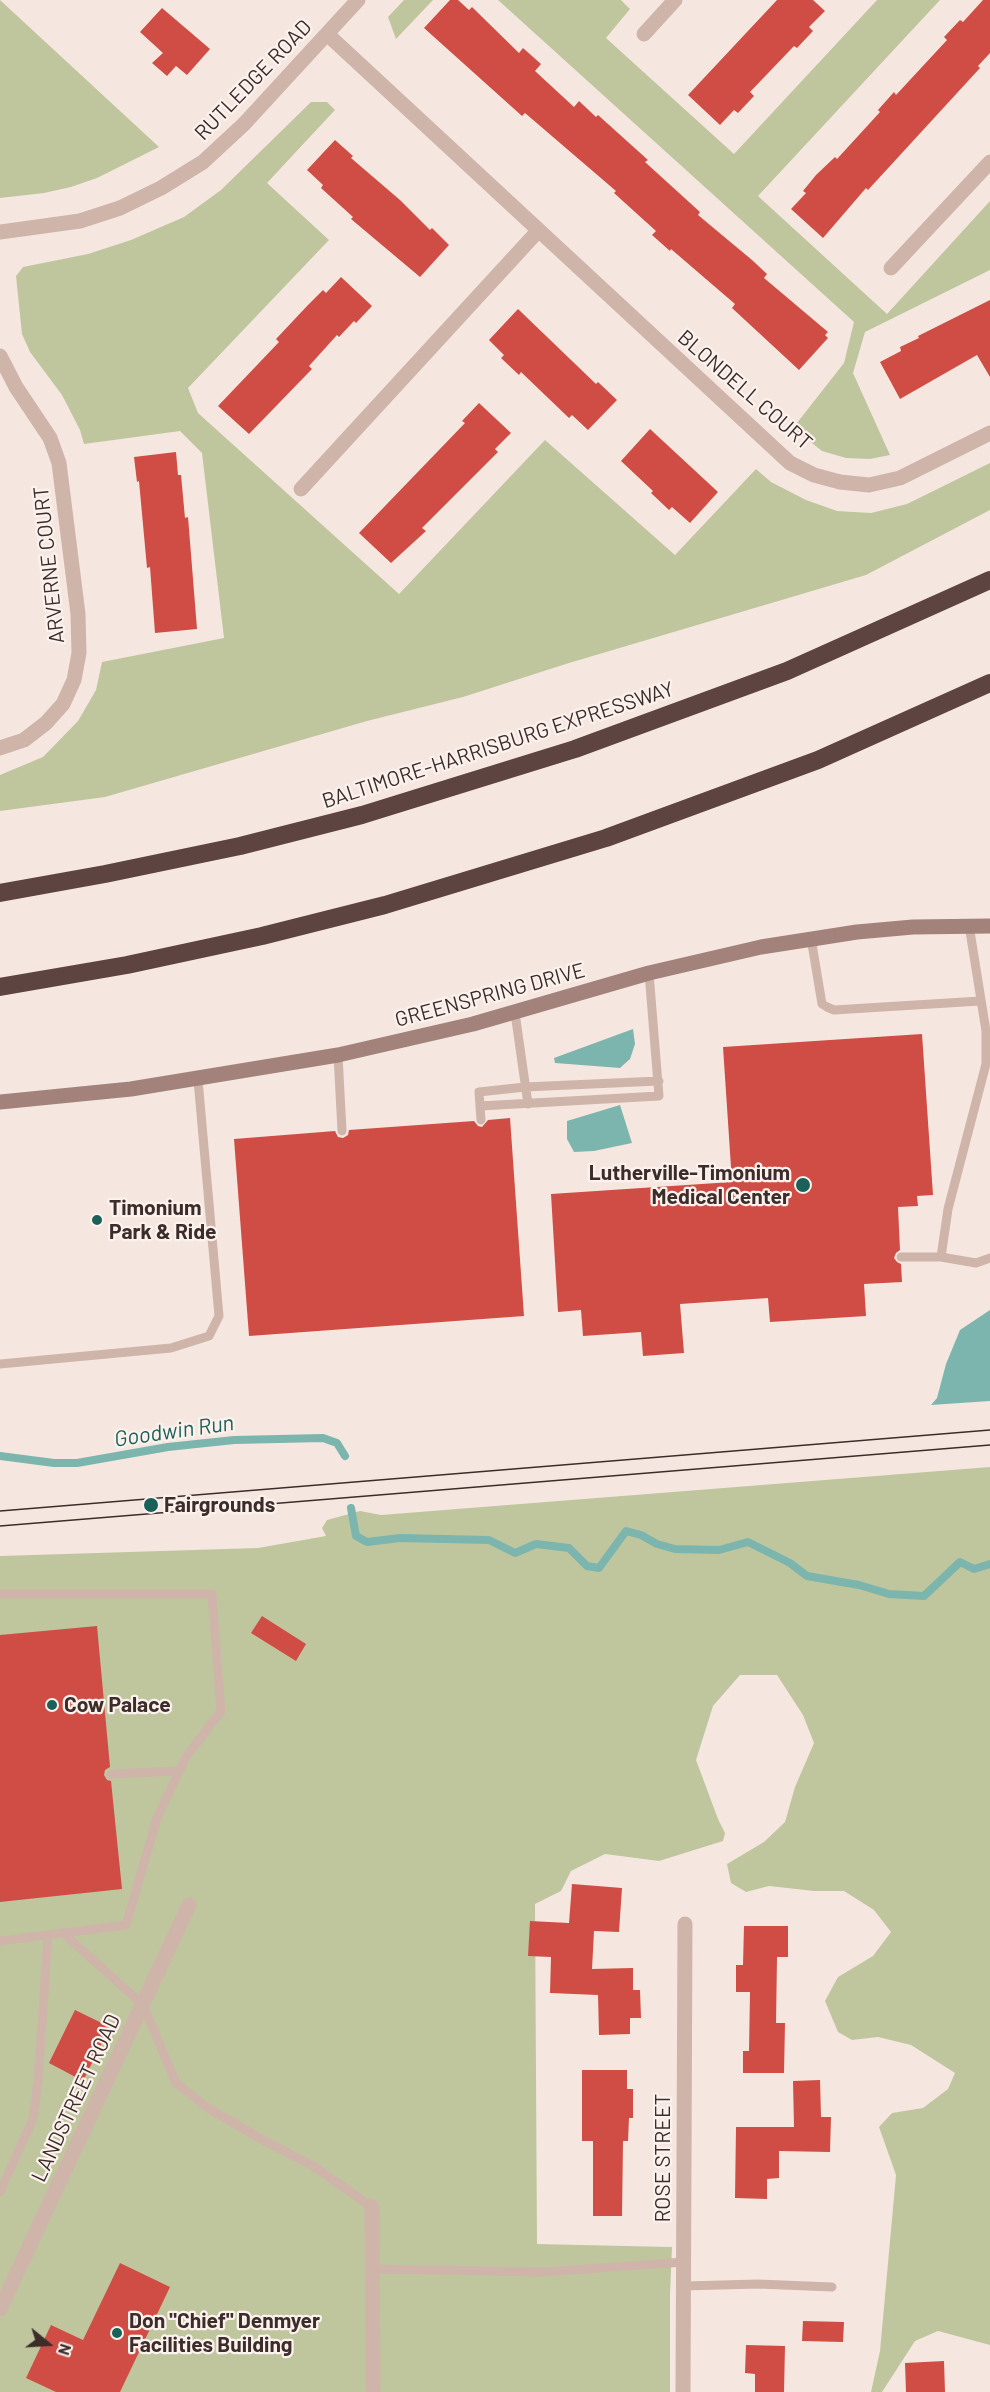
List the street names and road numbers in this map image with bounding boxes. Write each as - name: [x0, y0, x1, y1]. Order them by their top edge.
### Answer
- street label: RUTLEDGE ROAD: [189, 15, 317, 145]
- street label: BLONDELL COURT: [673, 325, 817, 455]
- street label: ARVERNE COURT: [28, 485, 70, 645]
- street label: BALTIMORE-HARRISBURG EXPRESSWAY: [319, 676, 677, 814]
- street label: GREENSPRING DRIVE: [392, 958, 588, 1032]
- street label: LANDSTREET ROAD: [26, 2010, 126, 2186]
- street label: ROSE STREET: [650, 2093, 676, 2223]

